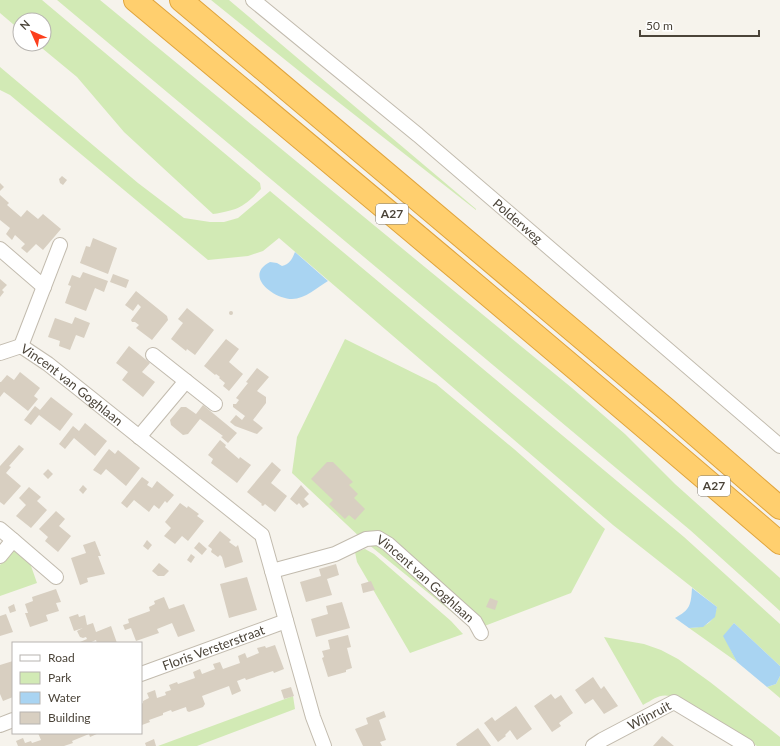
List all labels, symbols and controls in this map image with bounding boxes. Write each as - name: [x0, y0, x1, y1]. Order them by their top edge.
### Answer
- north arrow: [12, 12, 52, 52]
- scale bar: [640, 12, 759, 38]
- text: N: [17, 17, 32, 32]
- text: 50 m: [646, 18, 673, 33]
- street label: Polderweg: [490, 195, 546, 247]
- road number: A27: [376, 204, 408, 224]
- street label: Vincent van Goghlaan: [18, 340, 126, 429]
- road number: A27: [698, 476, 730, 496]
- street label: Vincent van Goghlaan: [374, 531, 477, 625]
- street label: Floris Versterstraat: [160, 621, 267, 674]
- legend: [12, 642, 142, 734]
- text: Road: [48, 650, 75, 665]
- text: Park: [48, 670, 72, 685]
- text: Water: [48, 690, 81, 705]
- street label: Wijnruit: [625, 697, 674, 733]
- text: Building: [48, 710, 91, 725]

